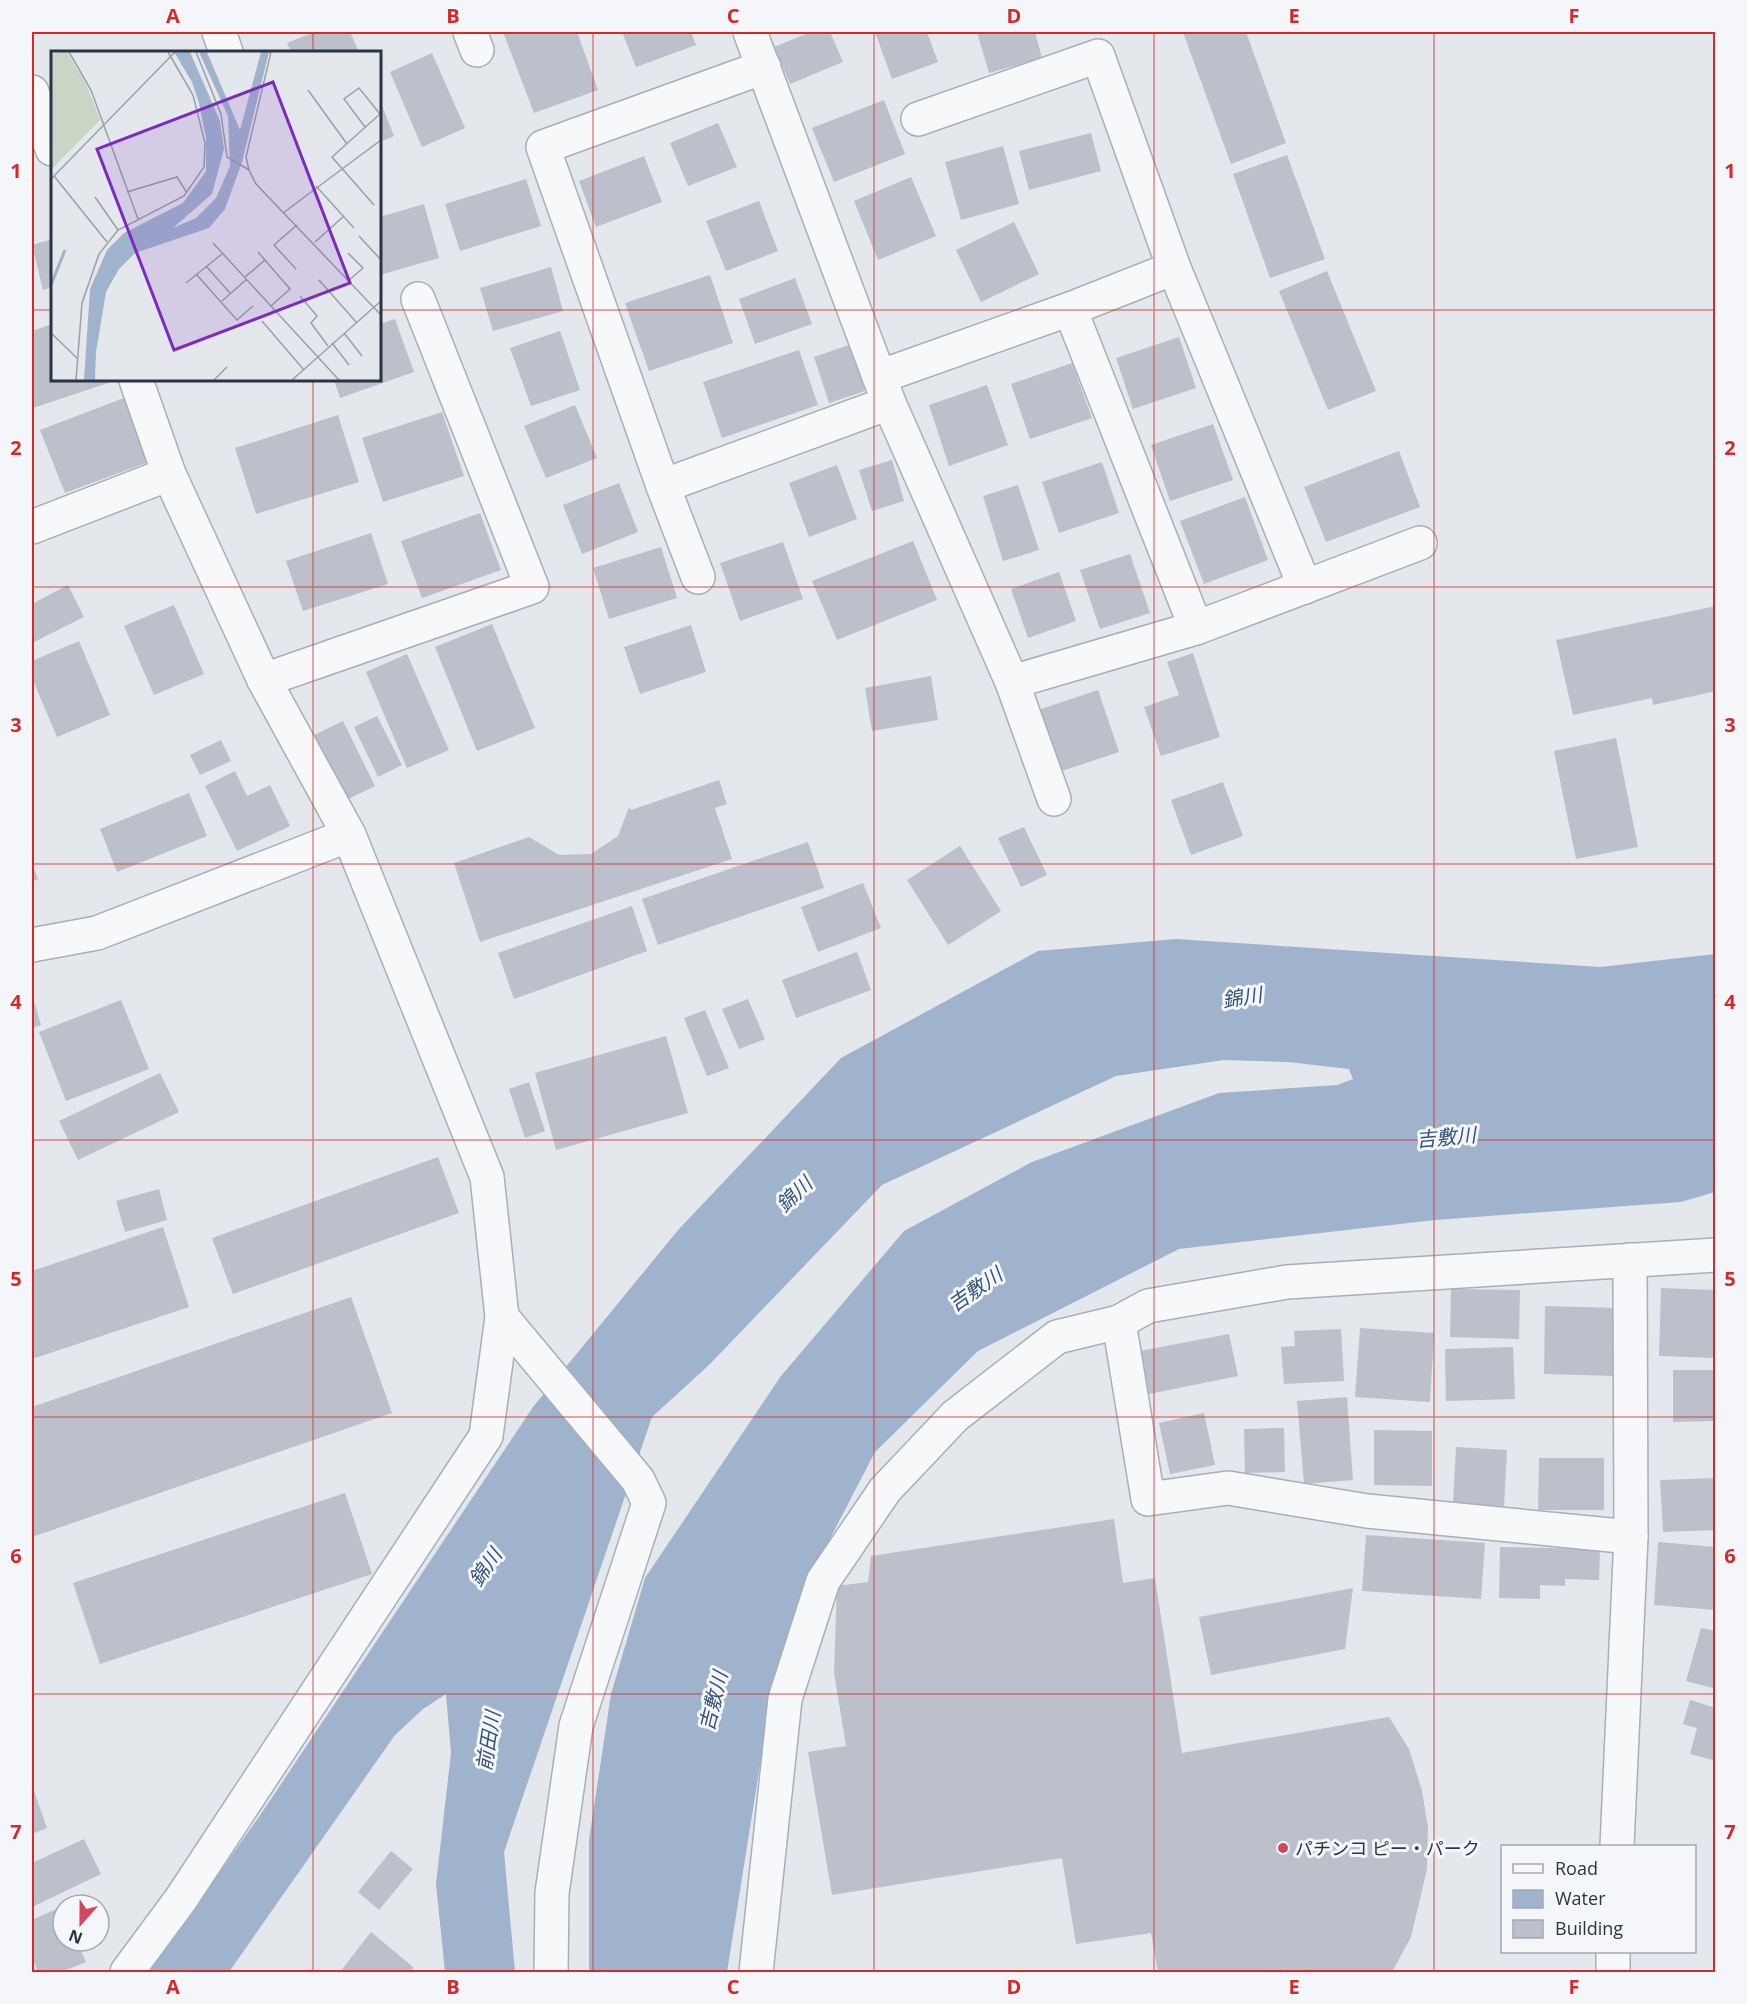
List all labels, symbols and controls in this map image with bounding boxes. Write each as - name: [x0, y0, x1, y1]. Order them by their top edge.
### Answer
- text: A: [166, 2, 180, 29]
- text: B: [446, 2, 460, 29]
- text: C: [727, 2, 740, 29]
- text: D: [1007, 2, 1021, 29]
- text: E: [1288, 2, 1300, 29]
- text: F: [1569, 2, 1579, 29]
- inset map: [51, 51, 381, 381]
- text: 1: [10, 157, 22, 184]
- text: 1: [1724, 157, 1736, 184]
- text: 2: [10, 434, 22, 461]
- text: 2: [1724, 434, 1736, 461]
- text: 3: [10, 711, 22, 738]
- text: 3: [1724, 711, 1736, 738]
- water label: 錦川: [1220, 980, 1266, 1013]
- text: 4: [10, 988, 22, 1015]
- text: 4: [1724, 988, 1736, 1015]
- water label: 吉敷川: [1415, 1121, 1479, 1153]
- water label: 錦川: [770, 1169, 819, 1218]
- water label: 吉敷川: [943, 1260, 1009, 1317]
- text: 5: [10, 1265, 22, 1292]
- text: 5: [1724, 1265, 1736, 1292]
- water label: 錦川: [462, 1541, 509, 1591]
- text: 6: [10, 1542, 22, 1569]
- text: 6: [1724, 1542, 1736, 1569]
- water label: 吉敷川: [693, 1667, 734, 1733]
- water label: 前田川: [470, 1707, 506, 1773]
- text: 7: [10, 1818, 22, 1845]
- text: 7: [1724, 1818, 1736, 1845]
- place label: パチンコ ピー・パーク: [1295, 1836, 1480, 1860]
- marker: パチンコ ピー・パーク: [1276, 1841, 1290, 1855]
- legend: [1501, 1845, 1696, 1953]
- text: Road: [1555, 1856, 1598, 1880]
- text: Water: [1555, 1886, 1606, 1910]
- north arrow: [51, 1893, 111, 1953]
- text: Building: [1555, 1916, 1623, 1940]
- text: N: [66, 1924, 86, 1950]
- text: A: [166, 1973, 180, 2000]
- text: B: [446, 1973, 460, 2000]
- text: C: [727, 1973, 740, 2000]
- text: D: [1007, 1973, 1021, 2000]
- text: E: [1288, 1973, 1300, 2000]
- text: F: [1569, 1973, 1579, 2000]

